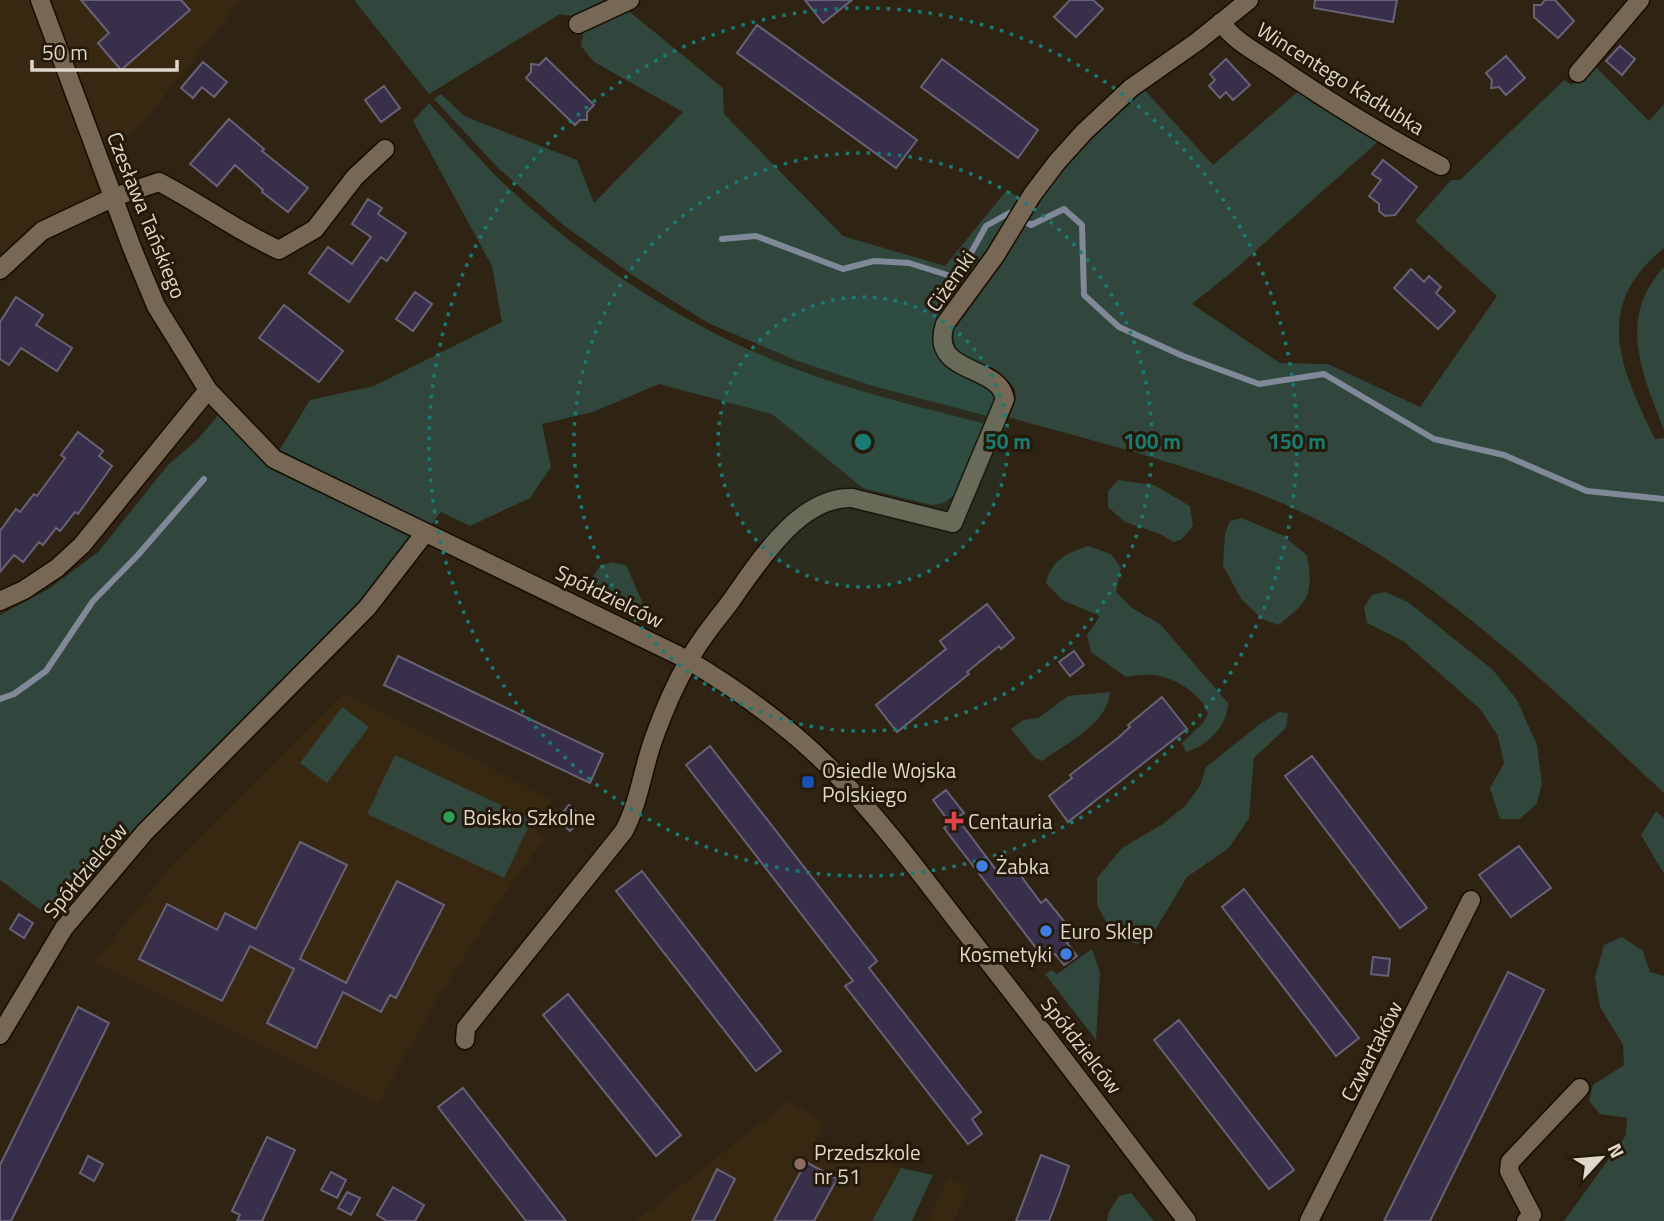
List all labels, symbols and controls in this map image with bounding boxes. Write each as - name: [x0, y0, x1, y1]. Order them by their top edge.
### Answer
- street label: Wincentego Kadłubka: [1251, 13, 1432, 143]
- scale bar: [32, 28, 177, 72]
- text: 50 m: [42, 36, 88, 68]
- street label: Czesława Tańskiego: [99, 127, 195, 303]
- street label: Ciżemki: [917, 244, 983, 318]
- text: 50 m: [985, 425, 1031, 457]
- text: 100 m: [1123, 425, 1181, 457]
- text: 150 m: [1268, 425, 1326, 457]
- centre of rings: [851, 430, 875, 454]
- street label: Spółdzielców: [551, 556, 669, 636]
- place label: Osiedle Wojska Polskiego: [822, 754, 957, 810]
- marker: Osiedle Wojska Polskiego: [800, 774, 816, 790]
- place label: Boisko Szkolne: [463, 801, 595, 833]
- place label: Centauria: [968, 805, 1053, 837]
- marker: Boisko Szkolne: [441, 809, 457, 825]
- marker: Centauria: [946, 813, 962, 829]
- street label: Spółdzielców: [35, 815, 135, 925]
- place label: Żabka: [996, 850, 1050, 882]
- marker: Żabka: [974, 858, 990, 874]
- place label: Euro Sklep: [1060, 915, 1153, 947]
- marker: Euro Sklep: [1038, 923, 1054, 939]
- place label: Kosmetyki: [959, 938, 1052, 970]
- marker: Kosmetyki: [1058, 946, 1074, 962]
- street label: Spółdzielców: [1033, 989, 1131, 1101]
- street label: Czwartaków: [1332, 995, 1410, 1107]
- north arrow: [1566, 1123, 1636, 1193]
- place label: Przedszkole nr 51: [814, 1136, 921, 1192]
- text: N: [1601, 1138, 1633, 1163]
- marker: Przedszkole nr 51: [792, 1156, 808, 1172]

